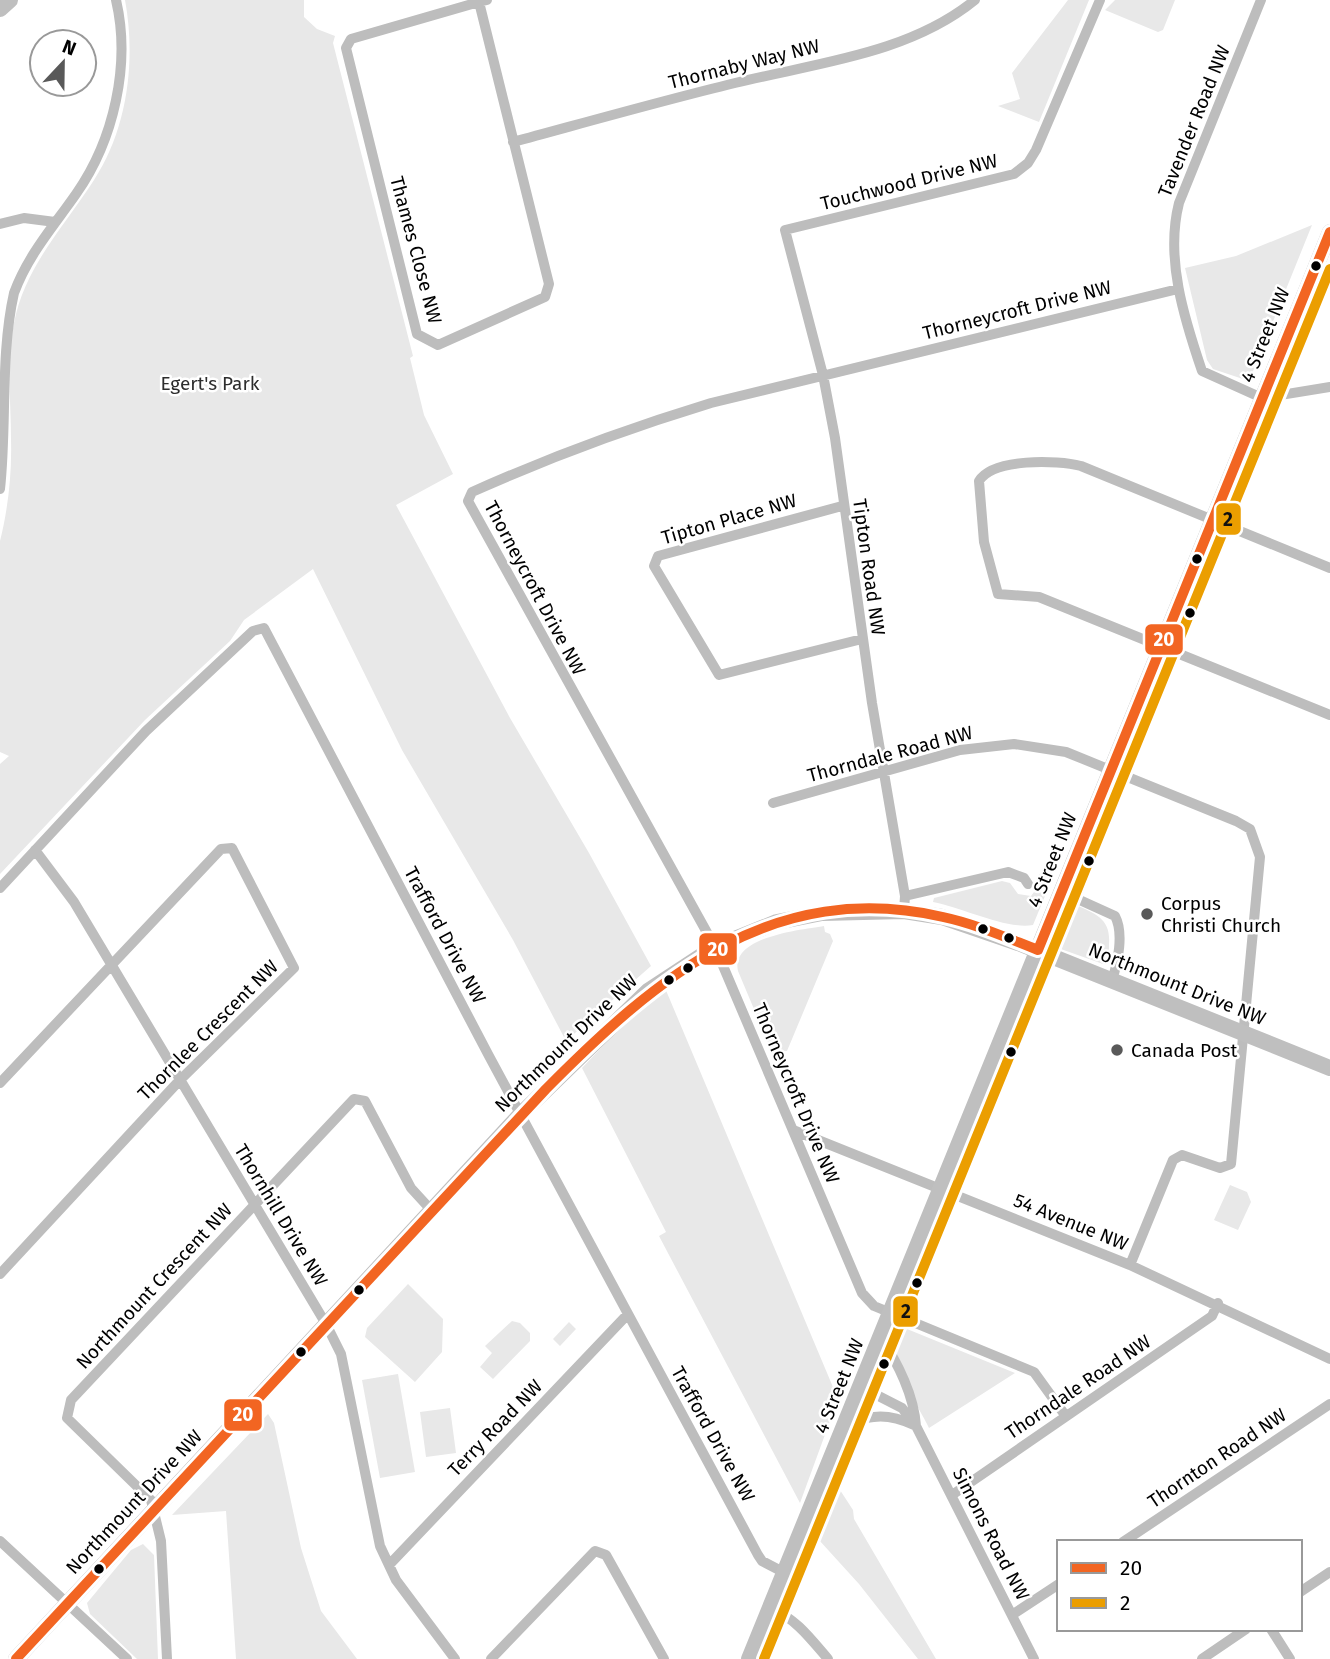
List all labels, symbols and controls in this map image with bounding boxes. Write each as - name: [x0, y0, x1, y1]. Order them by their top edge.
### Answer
- north arrow: [28, 28, 98, 98]
- street label: Thornaby Way NW: [666, 34, 822, 94]
- text: N: [59, 35, 79, 61]
- street label: Tavender Road NW: [1153, 42, 1235, 200]
- street label: Touchwood Drive NW: [818, 149, 1000, 215]
- street label: Thames Close NW: [385, 174, 447, 327]
- unlabelled marker: [1309, 259, 1323, 273]
- street label: Thorneycroft Drive NW: [920, 275, 1114, 345]
- street label: 4 Street NW: [1236, 284, 1295, 386]
- park label: Egert's Park: [161, 372, 260, 395]
- street label: Tipton Place NW: [659, 489, 800, 549]
- street label: Thorneycroft Drive NW: [479, 497, 591, 679]
- street label: Tipton Road NW: [848, 497, 890, 637]
- line badge: 2: [1215, 502, 1242, 536]
- text: 2: [1223, 508, 1233, 531]
- unlabelled marker: [1190, 552, 1204, 566]
- unlabelled marker: [1183, 606, 1197, 620]
- line badge: 20: [1144, 623, 1184, 656]
- text: 20: [1154, 628, 1174, 651]
- street label: Thorndale Road NW: [805, 721, 976, 787]
- street label: 4 Street NW: [1023, 809, 1082, 911]
- unlabelled marker: [1082, 854, 1096, 868]
- street label: Trafford Drive NW: [399, 863, 491, 1007]
- place label: Corpus Christi Church: [1161, 892, 1281, 937]
- marker: Corpus Christi Church: [1139, 906, 1155, 922]
- unlabelled marker: [976, 922, 990, 936]
- unlabelled marker: [1002, 931, 1016, 945]
- line badge: 20: [698, 932, 738, 966]
- text: 20: [708, 938, 728, 961]
- street label: Northmount Drive NW: [1085, 938, 1269, 1030]
- street label: Thornlee Crescent NW: [133, 955, 283, 1105]
- unlabelled marker: [681, 961, 695, 975]
- street label: Northmount Drive NW: [490, 969, 642, 1117]
- unlabelled marker: [662, 973, 676, 987]
- street label: Thorneycroft Drive NW: [748, 999, 845, 1187]
- place label: Canada Post: [1131, 1039, 1237, 1062]
- marker: Canada Post: [1109, 1042, 1125, 1058]
- unlabelled marker: [1004, 1045, 1018, 1059]
- street label: Thornhill Drive NW: [230, 1140, 333, 1290]
- street label: 54 Avenue NW: [1010, 1189, 1132, 1256]
- street label: Northmount Crescent NW: [71, 1198, 237, 1374]
- unlabelled marker: [910, 1276, 924, 1290]
- unlabelled marker: [352, 1283, 366, 1297]
- line badge: 2: [892, 1295, 919, 1328]
- text: 2: [901, 1300, 911, 1323]
- street label: Thorndale Road NW: [1001, 1330, 1155, 1444]
- street label: 4 Street NW: [810, 1335, 869, 1437]
- unlabelled marker: [294, 1345, 308, 1359]
- unlabelled marker: [877, 1357, 891, 1371]
- street label: Trafford Drive NW: [666, 1362, 760, 1506]
- street label: Terry Road NW: [443, 1375, 547, 1481]
- line badge: 20: [223, 1398, 263, 1432]
- text: 20: [233, 1403, 253, 1426]
- street label: Thornton Road NW: [1143, 1403, 1291, 1513]
- street label: Northmount Drive NW: [61, 1425, 207, 1579]
- street label: Simons Road NW: [948, 1464, 1034, 1604]
- legend: [1057, 1540, 1302, 1631]
- text: 20: [1120, 1555, 1142, 1581]
- unlabelled marker: [92, 1562, 106, 1576]
- text: 2: [1120, 1590, 1130, 1616]

